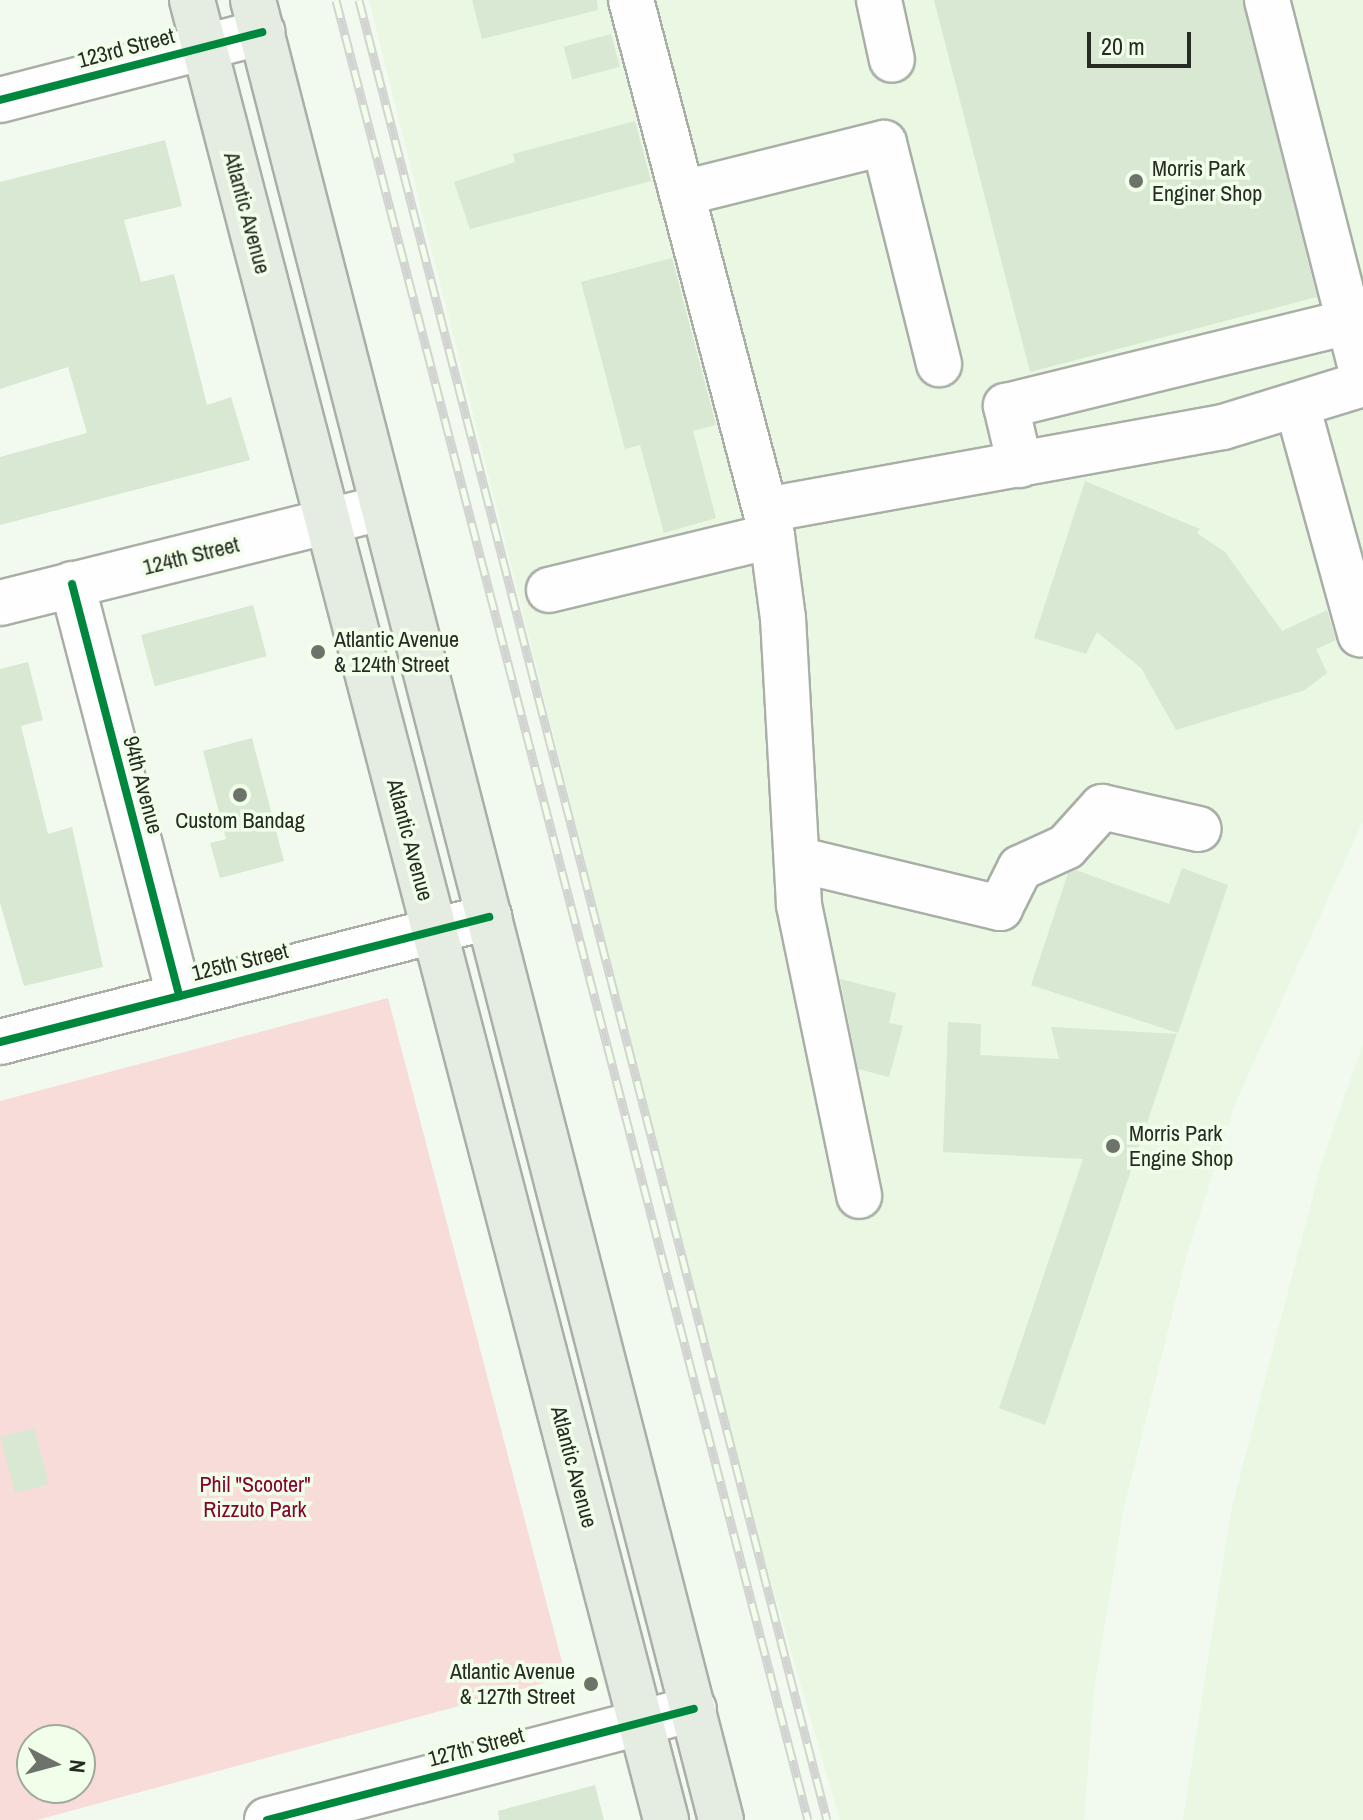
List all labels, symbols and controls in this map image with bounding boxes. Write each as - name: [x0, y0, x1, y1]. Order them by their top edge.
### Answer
- scale bar: [1091, 16, 1195, 66]
- street label: 123rd Street: [75, 22, 177, 74]
- text: 20 m: [1101, 30, 1145, 62]
- street label: Atlantic Avenue: [218, 149, 276, 277]
- place label: Morris Park Enginer Shop: [1152, 155, 1262, 206]
- marker: Morris Park Enginer Shop: [1127, 172, 1145, 190]
- street label: 124th Street: [140, 531, 242, 581]
- place label: Atlantic Avenue & 124th Street: [334, 626, 460, 678]
- marker: Atlantic Avenue & 124th Street: [309, 643, 327, 661]
- street label: 94th Avenue: [117, 733, 169, 837]
- street label: Atlantic Avenue: [381, 776, 439, 904]
- marker: Custom Bandag: [231, 786, 249, 804]
- place label: Custom Bandag: [175, 808, 305, 834]
- street label: 125th Street: [189, 937, 291, 987]
- place label: Morris Park Engine Shop: [1129, 1120, 1233, 1172]
- marker: Morris Park Engine Shop: [1104, 1137, 1122, 1155]
- street label: Atlantic Avenue: [545, 1403, 603, 1531]
- park label: Phil "Scooter" Rizzuto Park: [199, 1471, 311, 1522]
- place label: Atlantic Avenue & 127th Street: [449, 1658, 575, 1710]
- marker: Atlantic Avenue & 127th Street: [582, 1675, 600, 1693]
- street label: 127th Street: [425, 1722, 527, 1772]
- north arrow: [16, 1724, 96, 1804]
- text: N: [62, 1758, 93, 1774]

